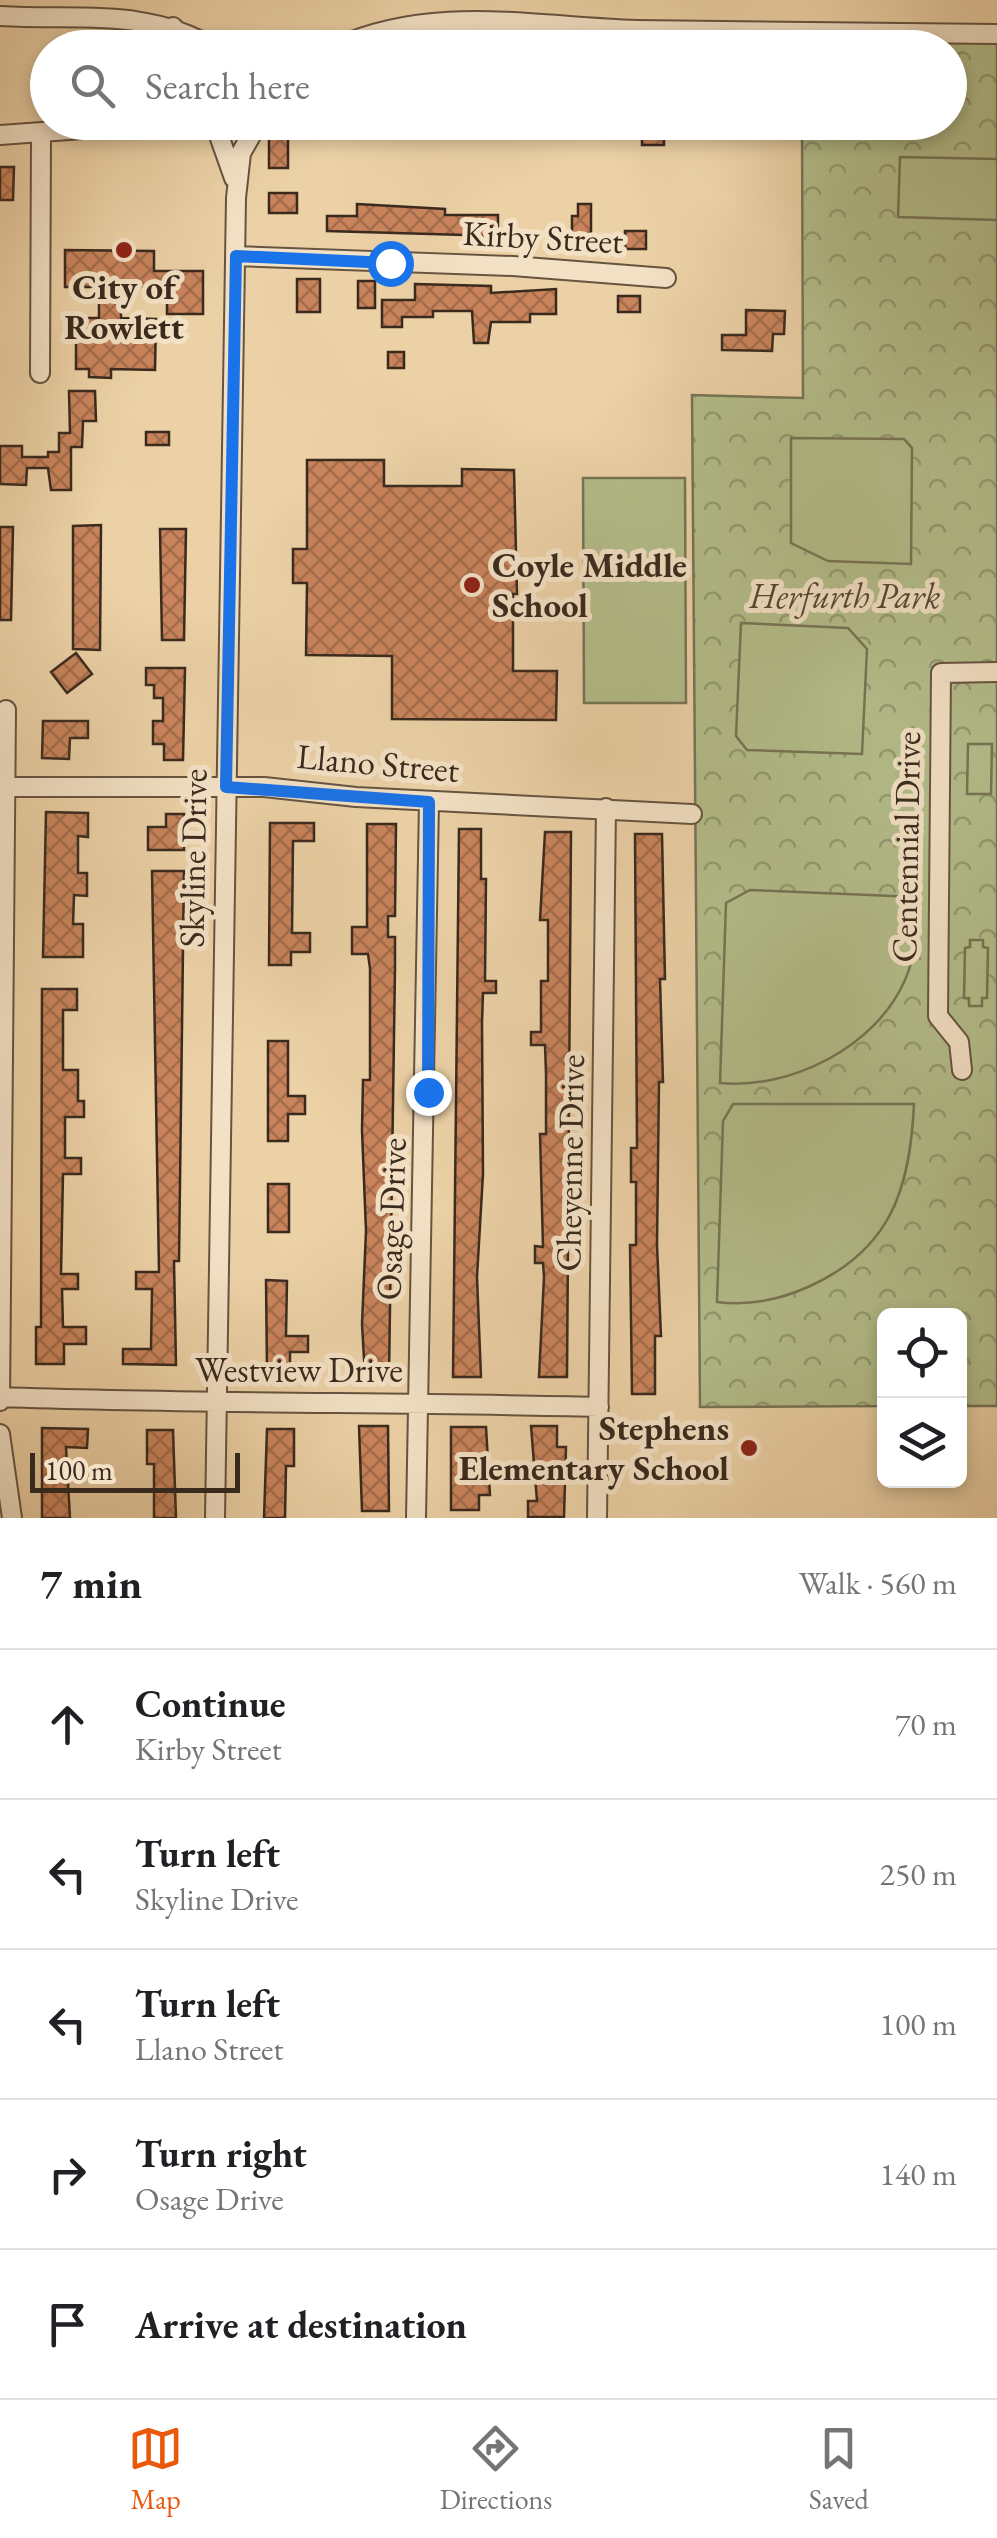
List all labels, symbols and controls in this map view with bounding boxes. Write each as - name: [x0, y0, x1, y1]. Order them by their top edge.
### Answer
- search box: [30, 30, 967, 140]
- icon: search: [65, 58, 120, 113]
- text: Search here: [145, 61, 310, 110]
- street label: Kirby Street: [462, 210, 624, 263]
- marker: City of Rowlett: [113, 239, 135, 261]
- route start: [368, 241, 414, 287]
- place label: City of Rowlett: [64, 264, 184, 349]
- place label: Coyle Middle School: [492, 542, 687, 627]
- park label: Herfurth Park: [749, 573, 940, 619]
- marker: Coyle Middle School: [461, 574, 483, 596]
- street label: Centennial Drive: [881, 731, 930, 963]
- street label: Llano Street: [295, 733, 461, 792]
- street label: Skyline Drive: [168, 768, 217, 948]
- street label: Cheyenne Drive: [545, 1054, 594, 1272]
- route end: [406, 1070, 452, 1116]
- street label: Osage Drive: [365, 1137, 416, 1301]
- map controls: [877, 1308, 967, 1488]
- button: locate: [877, 1308, 967, 1398]
- street label: Westview Drive: [195, 1347, 403, 1392]
- button: layers: [877, 1398, 967, 1488]
- place label: Stephens Elementary School: [459, 1405, 729, 1490]
- marker: Stephens Elementary School: [738, 1437, 760, 1459]
- scale bar: [30, 1448, 240, 1492]
- text: 100 m: [45, 1452, 113, 1488]
- text: 7 min: [40, 1556, 142, 1611]
- text: Walk · 560 m: [799, 1562, 957, 1604]
- text: Continue: [135, 1679, 286, 1728]
- icon: ahead: [40, 1697, 95, 1752]
- text: 70 m: [895, 1703, 957, 1745]
- text: Kirby Street: [135, 1728, 282, 1770]
- text: Turn left: [135, 1829, 280, 1878]
- icon: left: [40, 1847, 95, 1902]
- text: 250 m: [880, 1853, 957, 1895]
- text: Skyline Drive: [135, 1878, 299, 1920]
- text: Turn left: [135, 1979, 280, 2028]
- icon: left: [40, 1997, 95, 2052]
- text: 100 m: [880, 2003, 957, 2045]
- text: Llano Street: [135, 2028, 284, 2070]
- text: Turn right: [135, 2129, 307, 2178]
- icon: right: [40, 2147, 95, 2202]
- text: 140 m: [880, 2153, 957, 2195]
- text: Osage Drive: [135, 2178, 284, 2220]
- icon: arrive: [40, 2297, 95, 2352]
- text: Arrive at destination: [135, 2300, 467, 2349]
- tab: Map: [128, 2421, 183, 2517]
- tab: Directions: [440, 2421, 552, 2517]
- tab: Saved: [809, 2421, 869, 2517]

